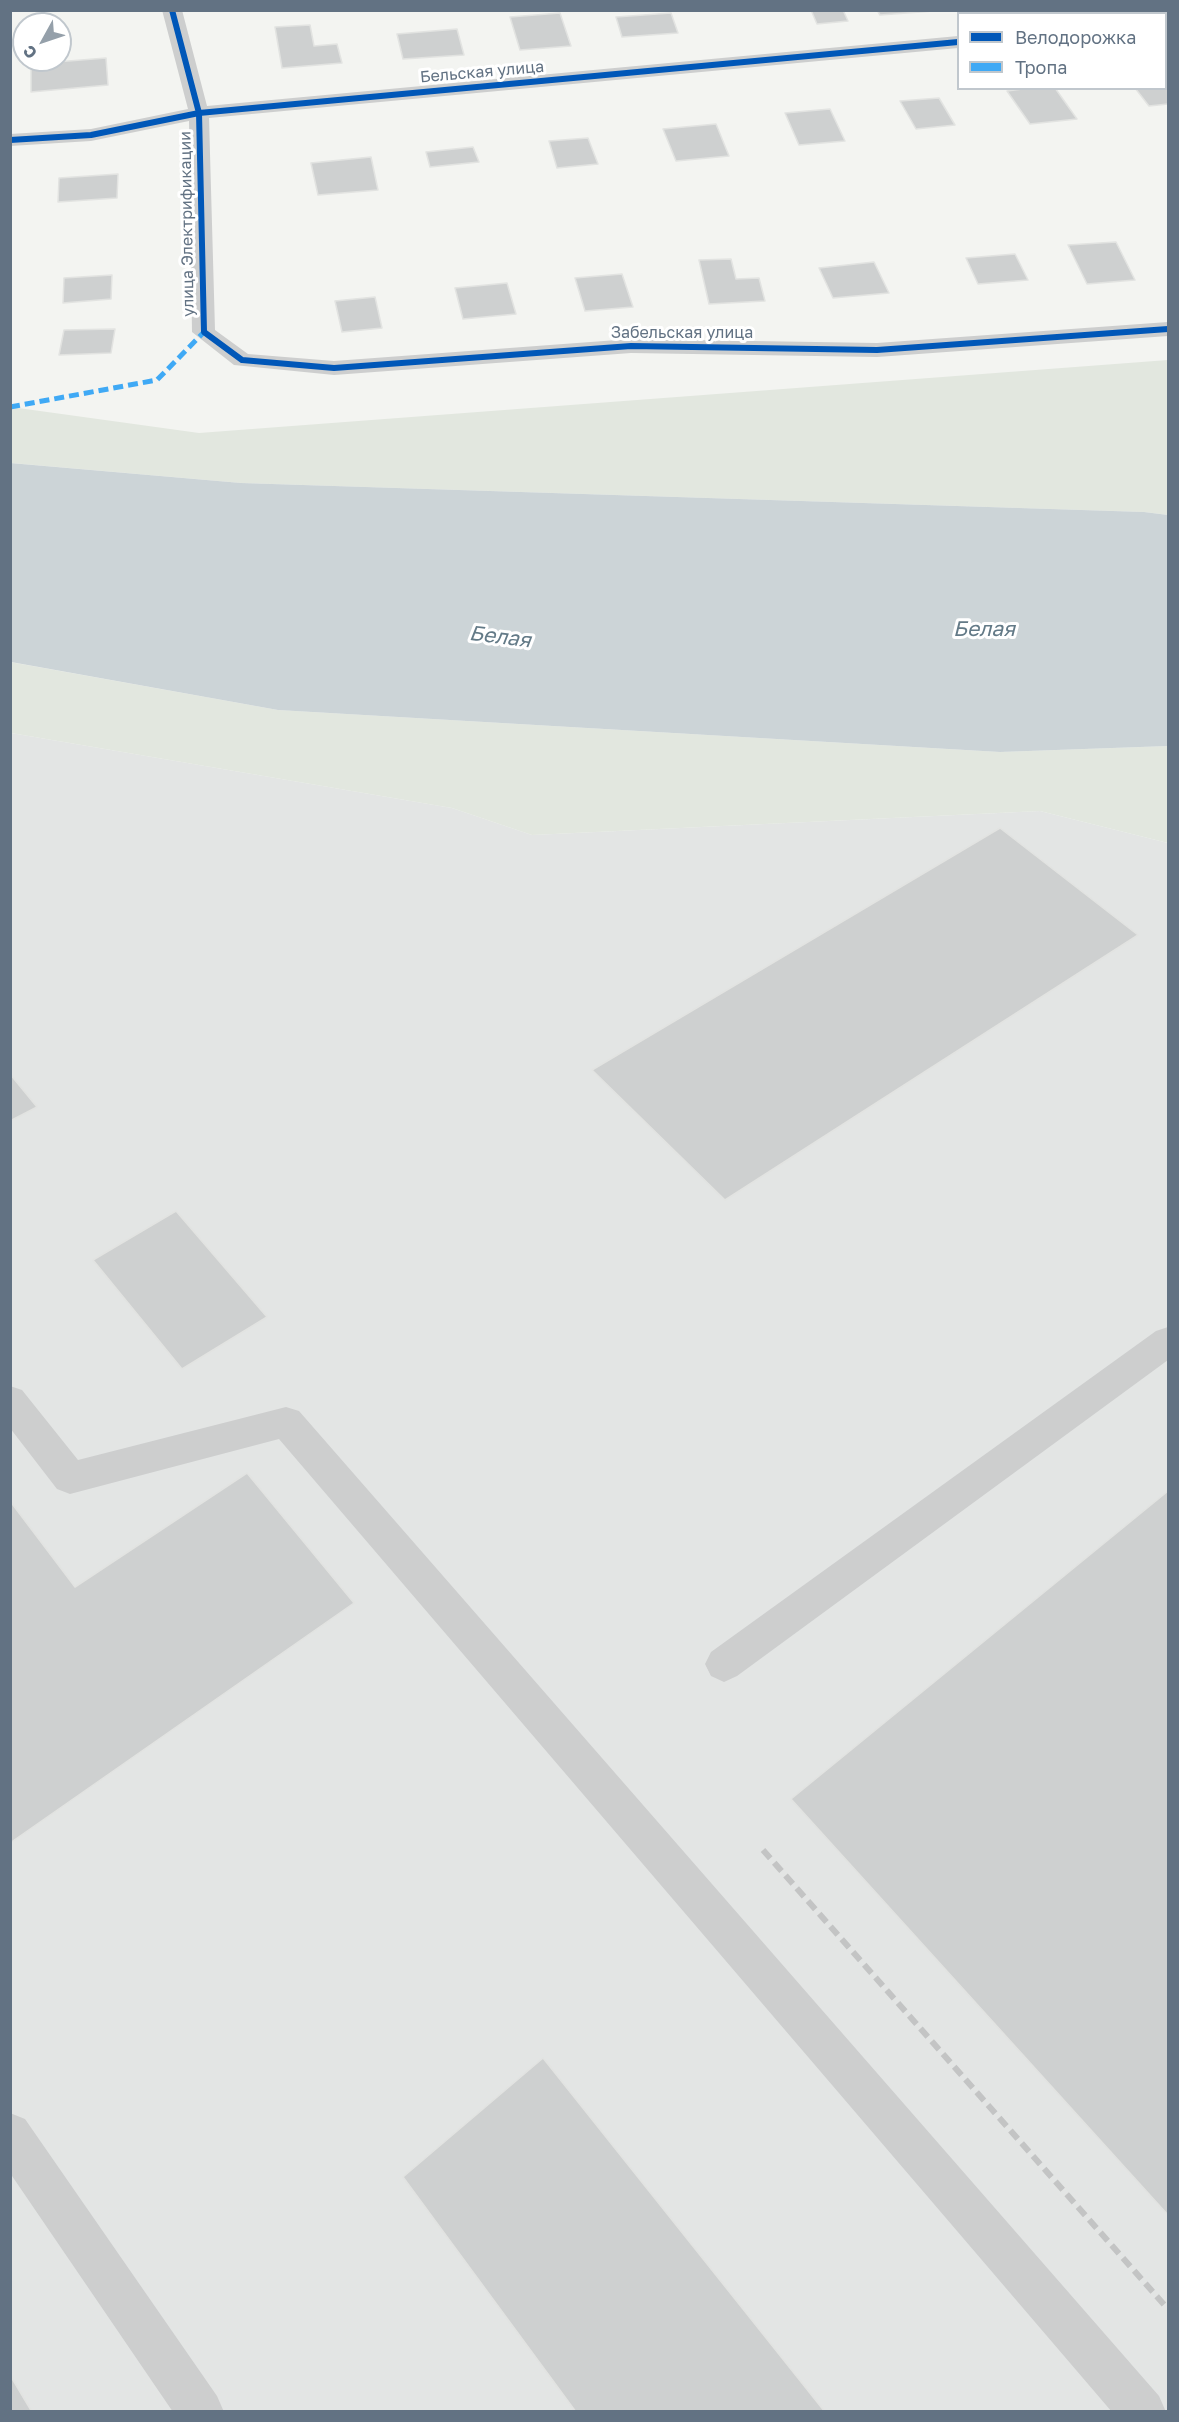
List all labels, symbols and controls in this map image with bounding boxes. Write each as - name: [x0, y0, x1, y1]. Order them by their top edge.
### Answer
- north arrow: [12, 12, 72, 72]
- legend: [957, 12, 1167, 90]
- text: Велодорожка: [1015, 26, 1136, 48]
- text: С: [18, 41, 41, 63]
- text: Тропа: [1015, 56, 1067, 78]
- street label: Бельская улица: [419, 57, 545, 87]
- street label: улица Электрификации: [176, 131, 198, 317]
- street label: Забельская улица: [611, 323, 753, 343]
- water label: Белая: [953, 616, 1015, 642]
- water label: Белая: [468, 621, 532, 653]

